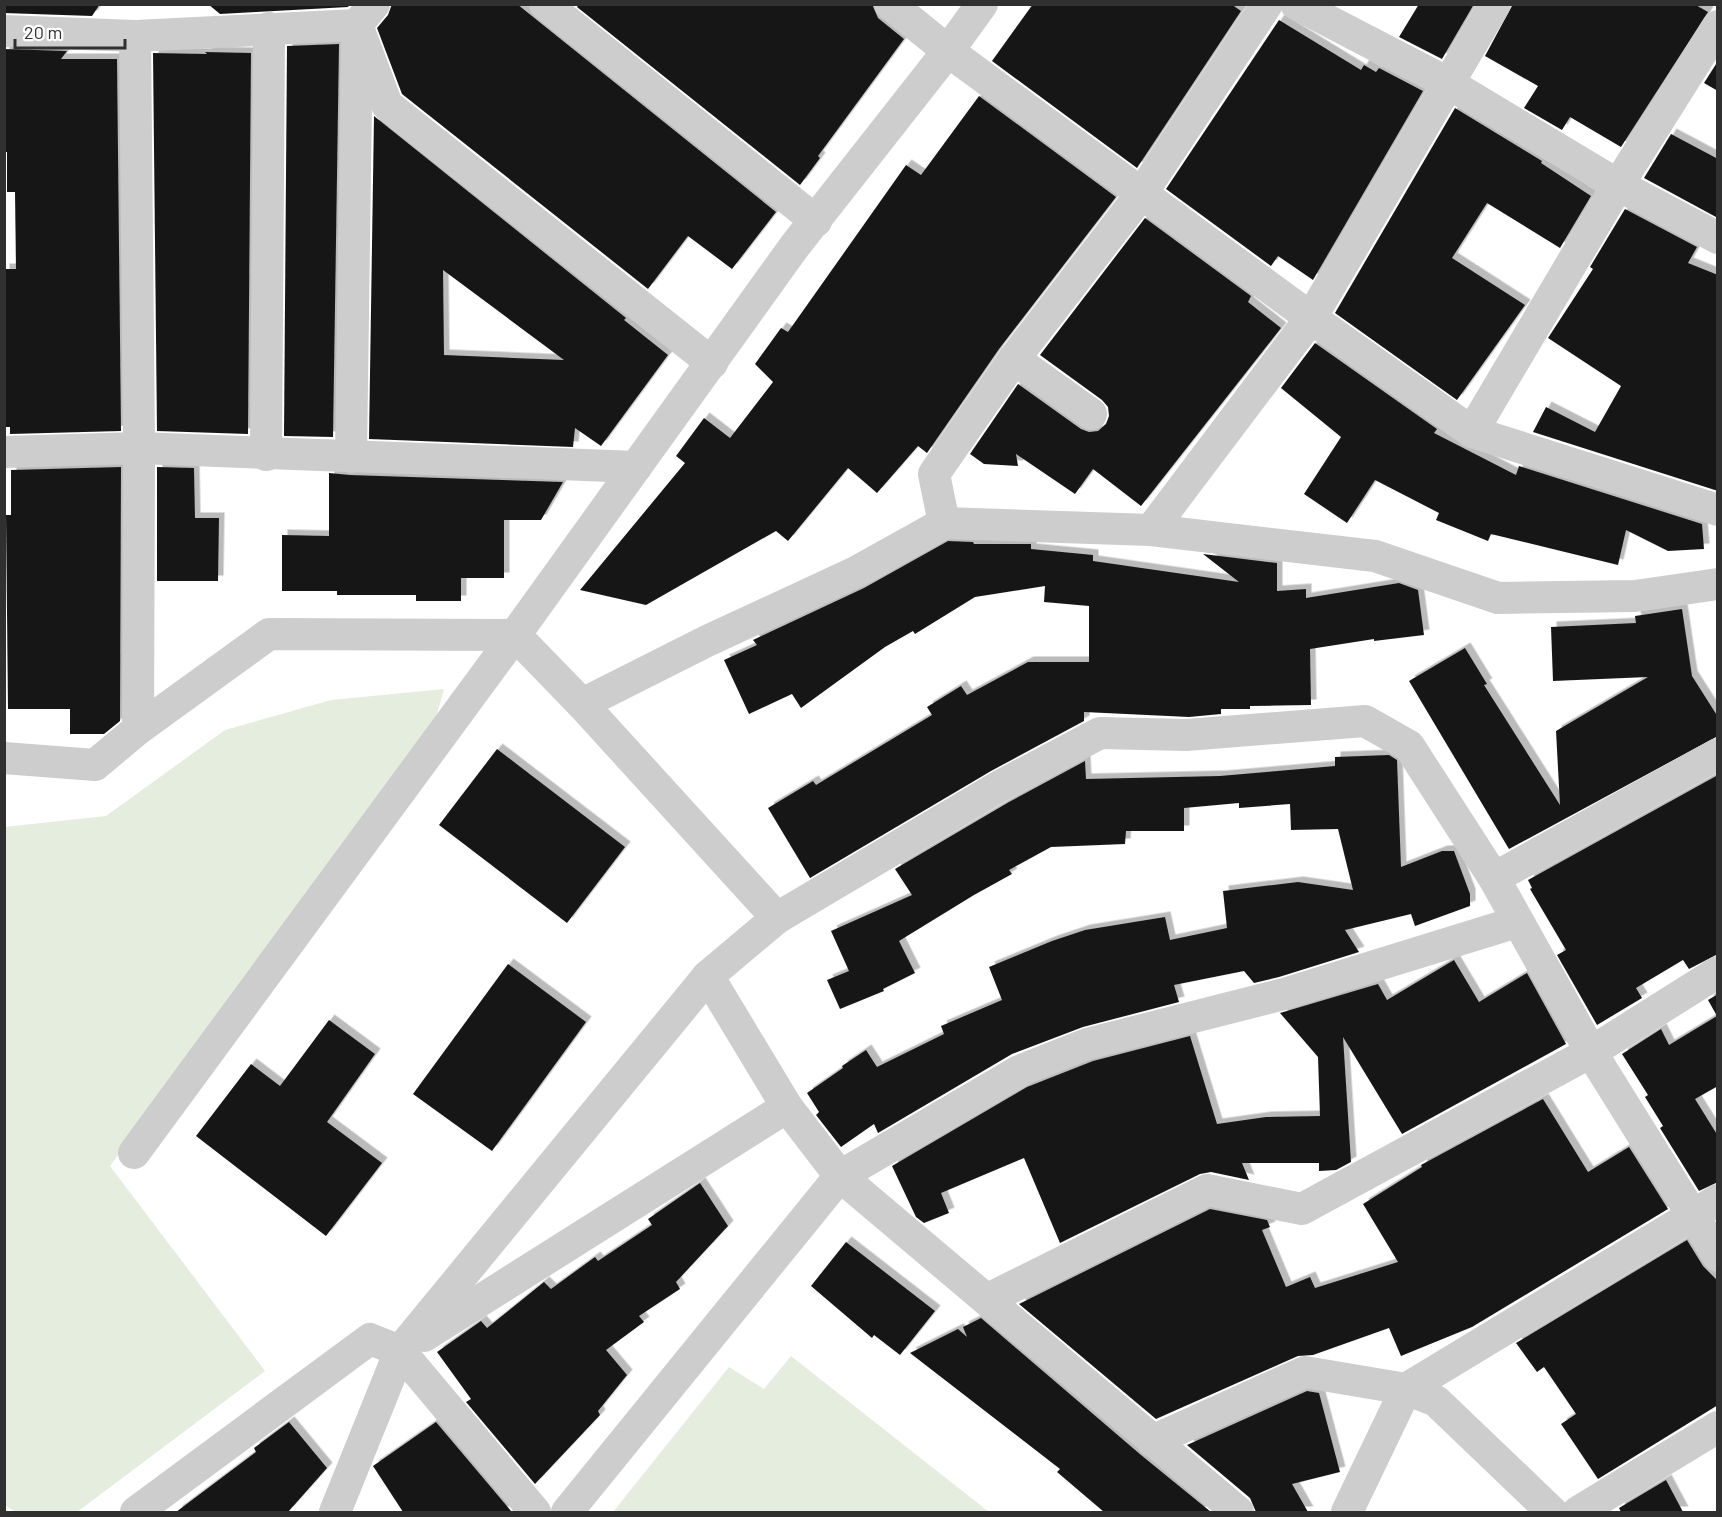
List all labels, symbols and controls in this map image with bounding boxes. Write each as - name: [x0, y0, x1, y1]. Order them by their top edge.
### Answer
- scale bar: [15, 12, 124, 50]
- text: 20 m: [24, 21, 62, 43]

